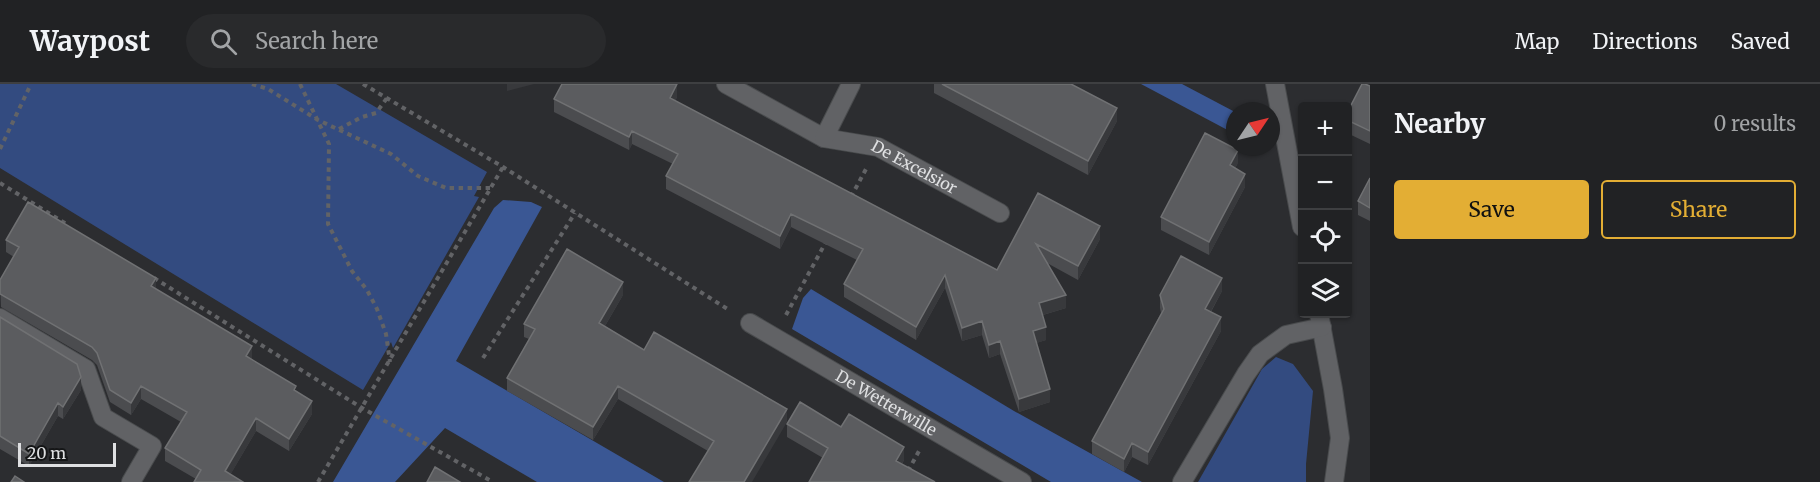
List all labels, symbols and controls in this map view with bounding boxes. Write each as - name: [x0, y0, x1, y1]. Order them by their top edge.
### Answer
- search box: [186, 14, 606, 68]
- text: Waypost: [30, 23, 150, 59]
- icon: search: [207, 25, 240, 58]
- text: Search here: [255, 27, 378, 55]
- text: Map: [1515, 28, 1559, 55]
- text: Directions: [1592, 28, 1697, 55]
- text: Saved: [1730, 28, 1790, 55]
- north arrow: [1226, 102, 1280, 156]
- map controls: [1298, 102, 1352, 318]
- button: +: [1298, 102, 1352, 156]
- text: Nearby: [1394, 107, 1486, 140]
- text: 0 results: [1713, 111, 1796, 136]
- street label: De Excelsior: [868, 135, 961, 198]
- button: −: [1298, 156, 1352, 210]
- button: Save: [1394, 180, 1589, 239]
- button: Share: [1601, 180, 1796, 239]
- button: locate: [1298, 210, 1352, 264]
- button: layers: [1298, 264, 1352, 318]
- street label: De Wetterwille: [832, 365, 940, 440]
- scale bar: [18, 440, 116, 468]
- text: 20 m: [27, 443, 66, 463]

